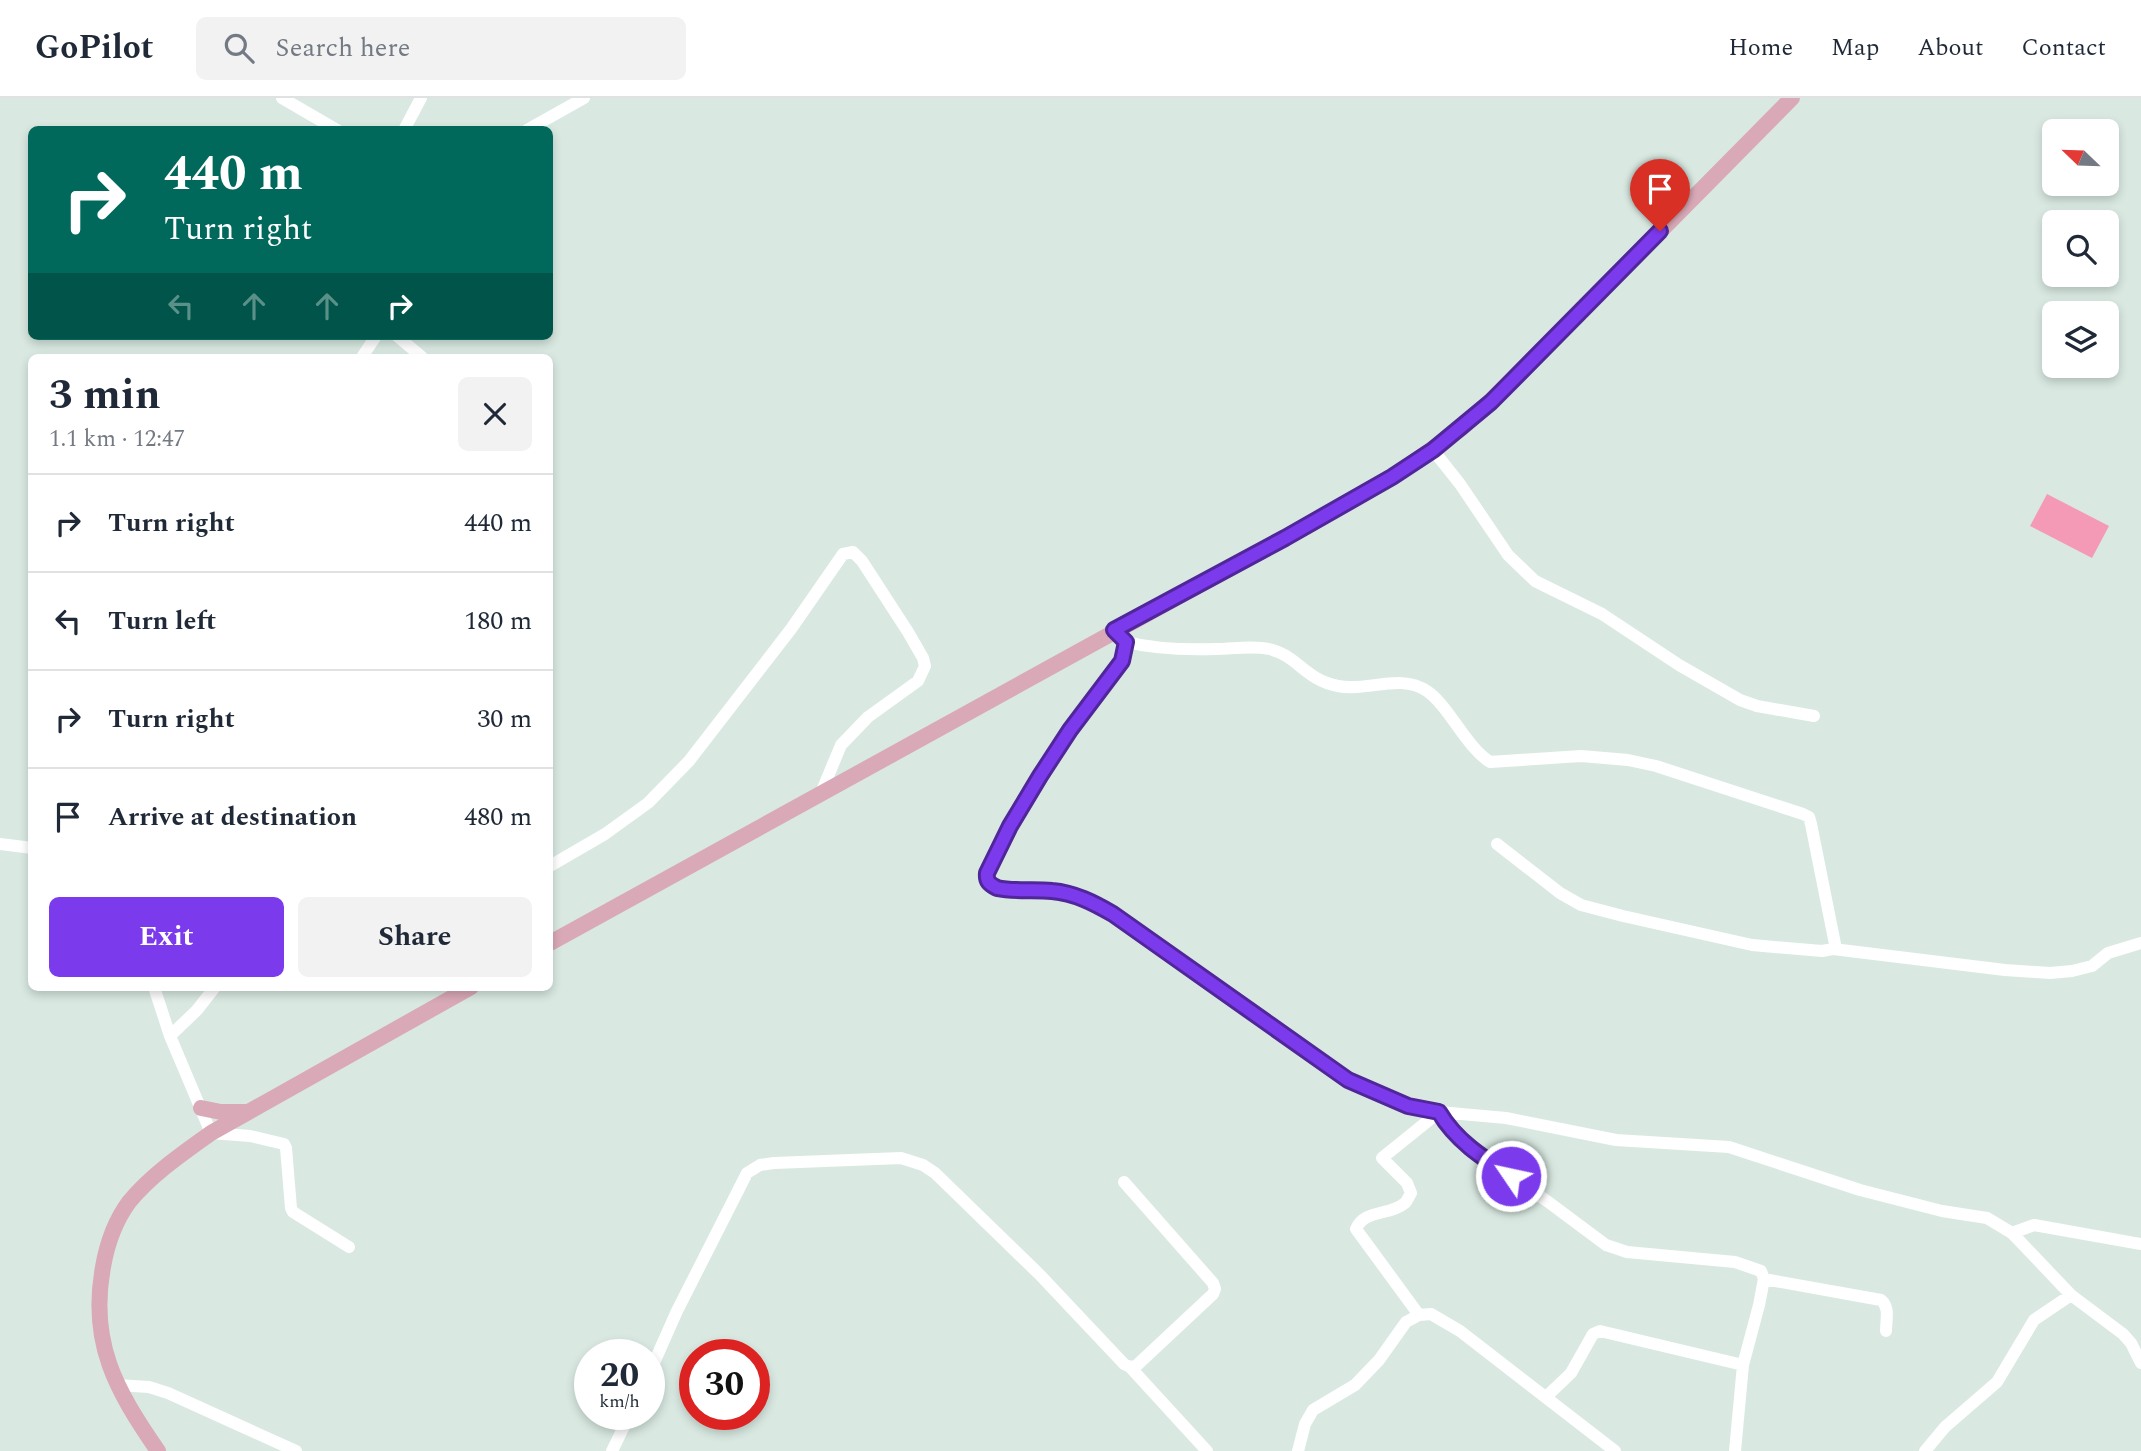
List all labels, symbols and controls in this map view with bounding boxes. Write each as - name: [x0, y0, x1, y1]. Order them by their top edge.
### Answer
- search box: [196, 17, 686, 80]
- text: GoPilot: [35, 23, 154, 73]
- text: Search here: [276, 28, 410, 68]
- icon: search: [220, 29, 258, 67]
- text: Home: [1728, 30, 1793, 66]
- text: Map: [1831, 30, 1879, 66]
- text: About: [1917, 30, 1983, 66]
- text: Contact: [2021, 30, 2106, 66]
- north arrow: [2042, 119, 2119, 196]
- map controls: [2042, 119, 2119, 378]
- text: 440 m: [164, 137, 303, 212]
- icon: right: [49, 154, 140, 245]
- pin: [1630, 159, 1690, 231]
- icon: arrive: [1641, 170, 1679, 208]
- text: Turn right: [164, 205, 312, 254]
- button: search: [2042, 210, 2119, 287]
- icon: left: [162, 287, 200, 325]
- icon: ahead: [235, 287, 273, 325]
- icon: ahead: [308, 287, 346, 325]
- icon: right: [381, 287, 419, 325]
- button: layers: [2042, 301, 2119, 378]
- text: 3 min: [49, 364, 161, 427]
- button: close: [458, 377, 532, 451]
- text: 1.1 km · 12:47: [49, 422, 185, 457]
- text: Turn right: [108, 503, 235, 543]
- text: 440 m: [464, 503, 532, 543]
- icon: right: [49, 504, 87, 542]
- text: Turn left: [108, 601, 216, 641]
- text: 180 m: [464, 601, 532, 641]
- icon: left: [49, 602, 87, 640]
- text: Turn right: [108, 699, 235, 739]
- text: 30 m: [477, 699, 532, 739]
- icon: right: [49, 700, 87, 738]
- text: Arrive at destination: [108, 797, 357, 837]
- text: 480 m: [464, 797, 532, 837]
- icon: arrive: [49, 798, 87, 836]
- button: Exit: [49, 897, 284, 977]
- button: Share: [298, 897, 532, 977]
- position arrow: [1474, 1139, 1548, 1213]
- speed limit sign: 30: [679, 1339, 770, 1430]
- text: 20: [600, 1349, 639, 1402]
- text: km/h: [599, 1388, 640, 1415]

